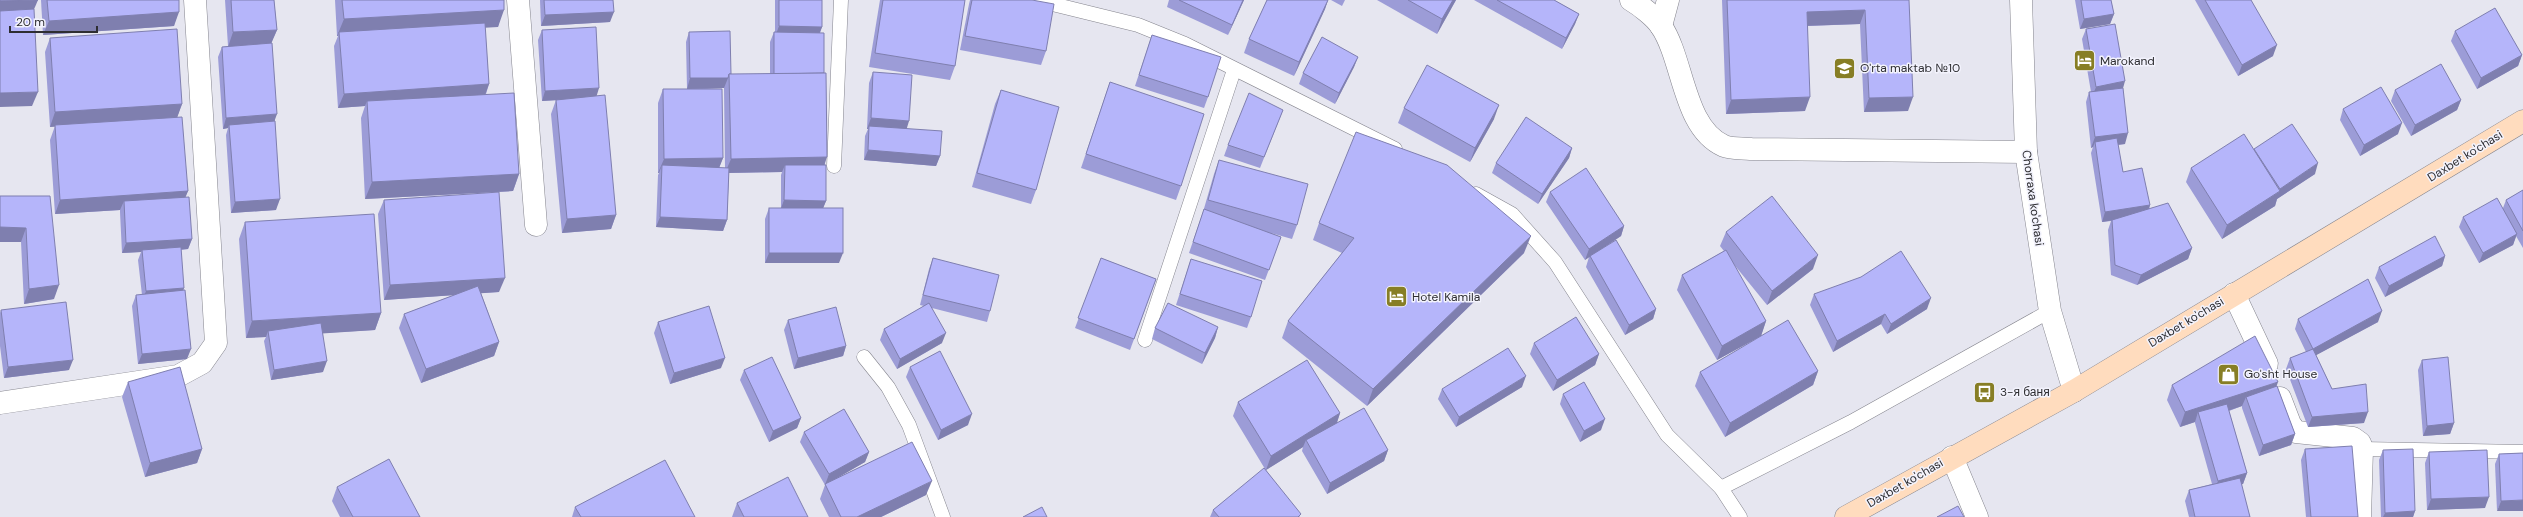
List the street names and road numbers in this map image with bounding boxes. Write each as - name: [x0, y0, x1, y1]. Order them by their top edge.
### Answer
- street label: Daxbet ko'chasi: [2424, 126, 2506, 185]
- street label: Chorraxa ko'chasi: [2018, 149, 2048, 247]
- street label: Daxbet ko'chasi: [2145, 293, 2227, 351]
- street label: Daxbet ko'chasi: [1864, 455, 1946, 511]

